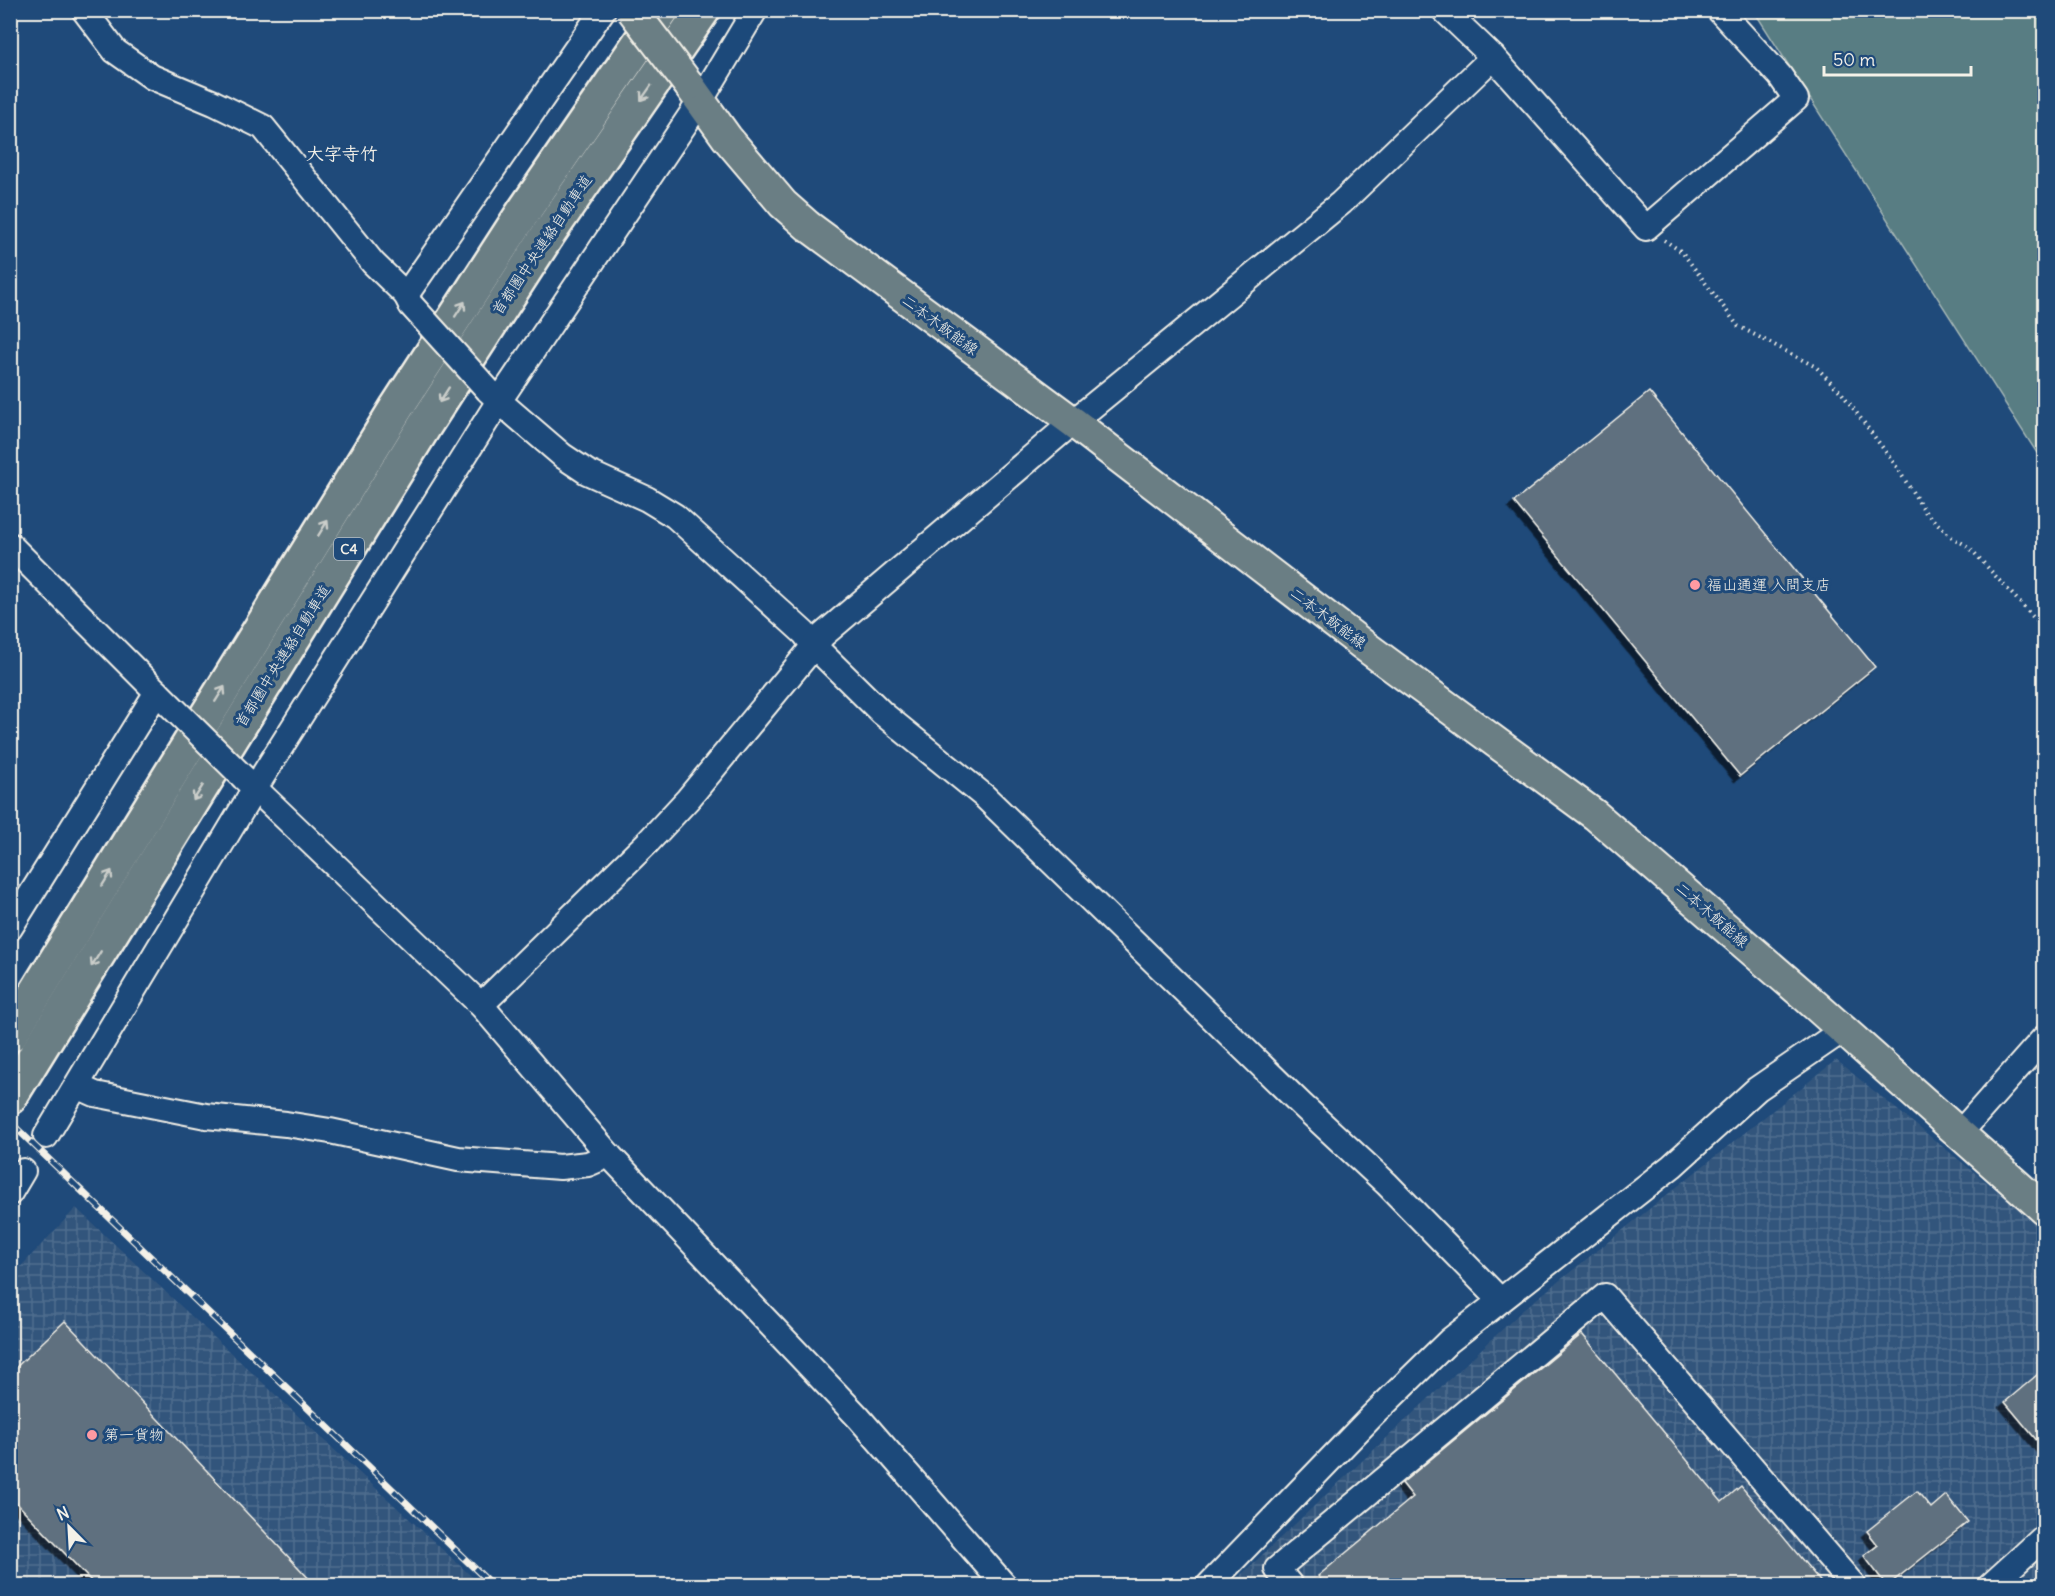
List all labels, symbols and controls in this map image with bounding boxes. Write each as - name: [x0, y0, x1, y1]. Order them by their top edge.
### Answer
- scale bar: [1824, 39, 1971, 77]
- text: 50 m: [1833, 48, 1875, 71]
- one-way arrow: [640, 84, 652, 101]
- district label: 大字寺竹: [306, 142, 378, 165]
- street label: 首都圏中央連絡自動車道: [488, 171, 596, 318]
- street label: 二本木飯能線: [898, 290, 982, 359]
- one-way arrow: [454, 301, 466, 318]
- one-way arrow: [438, 386, 450, 403]
- one-way arrow: [317, 520, 329, 537]
- road number: C4: [334, 538, 364, 560]
- place label: 福山通運 入間支店: [1707, 575, 1831, 594]
- marker: 福山通運 入間支店: [1688, 578, 1702, 592]
- street label: 首都圏中央連絡自動車道: [231, 581, 334, 731]
- street label: 二本木飯能線: [1287, 583, 1370, 652]
- one-way arrow: [215, 686, 227, 703]
- one-way arrow: [192, 784, 204, 801]
- one-way arrow: [102, 870, 114, 887]
- street label: 二本木飯能線: [1672, 878, 1753, 951]
- one-way arrow: [89, 950, 101, 967]
- place label: 第一貨物: [104, 1425, 164, 1444]
- marker: 第一貨物: [85, 1428, 99, 1442]
- north arrow: [39, 1497, 99, 1557]
- text: N: [54, 1502, 72, 1525]

